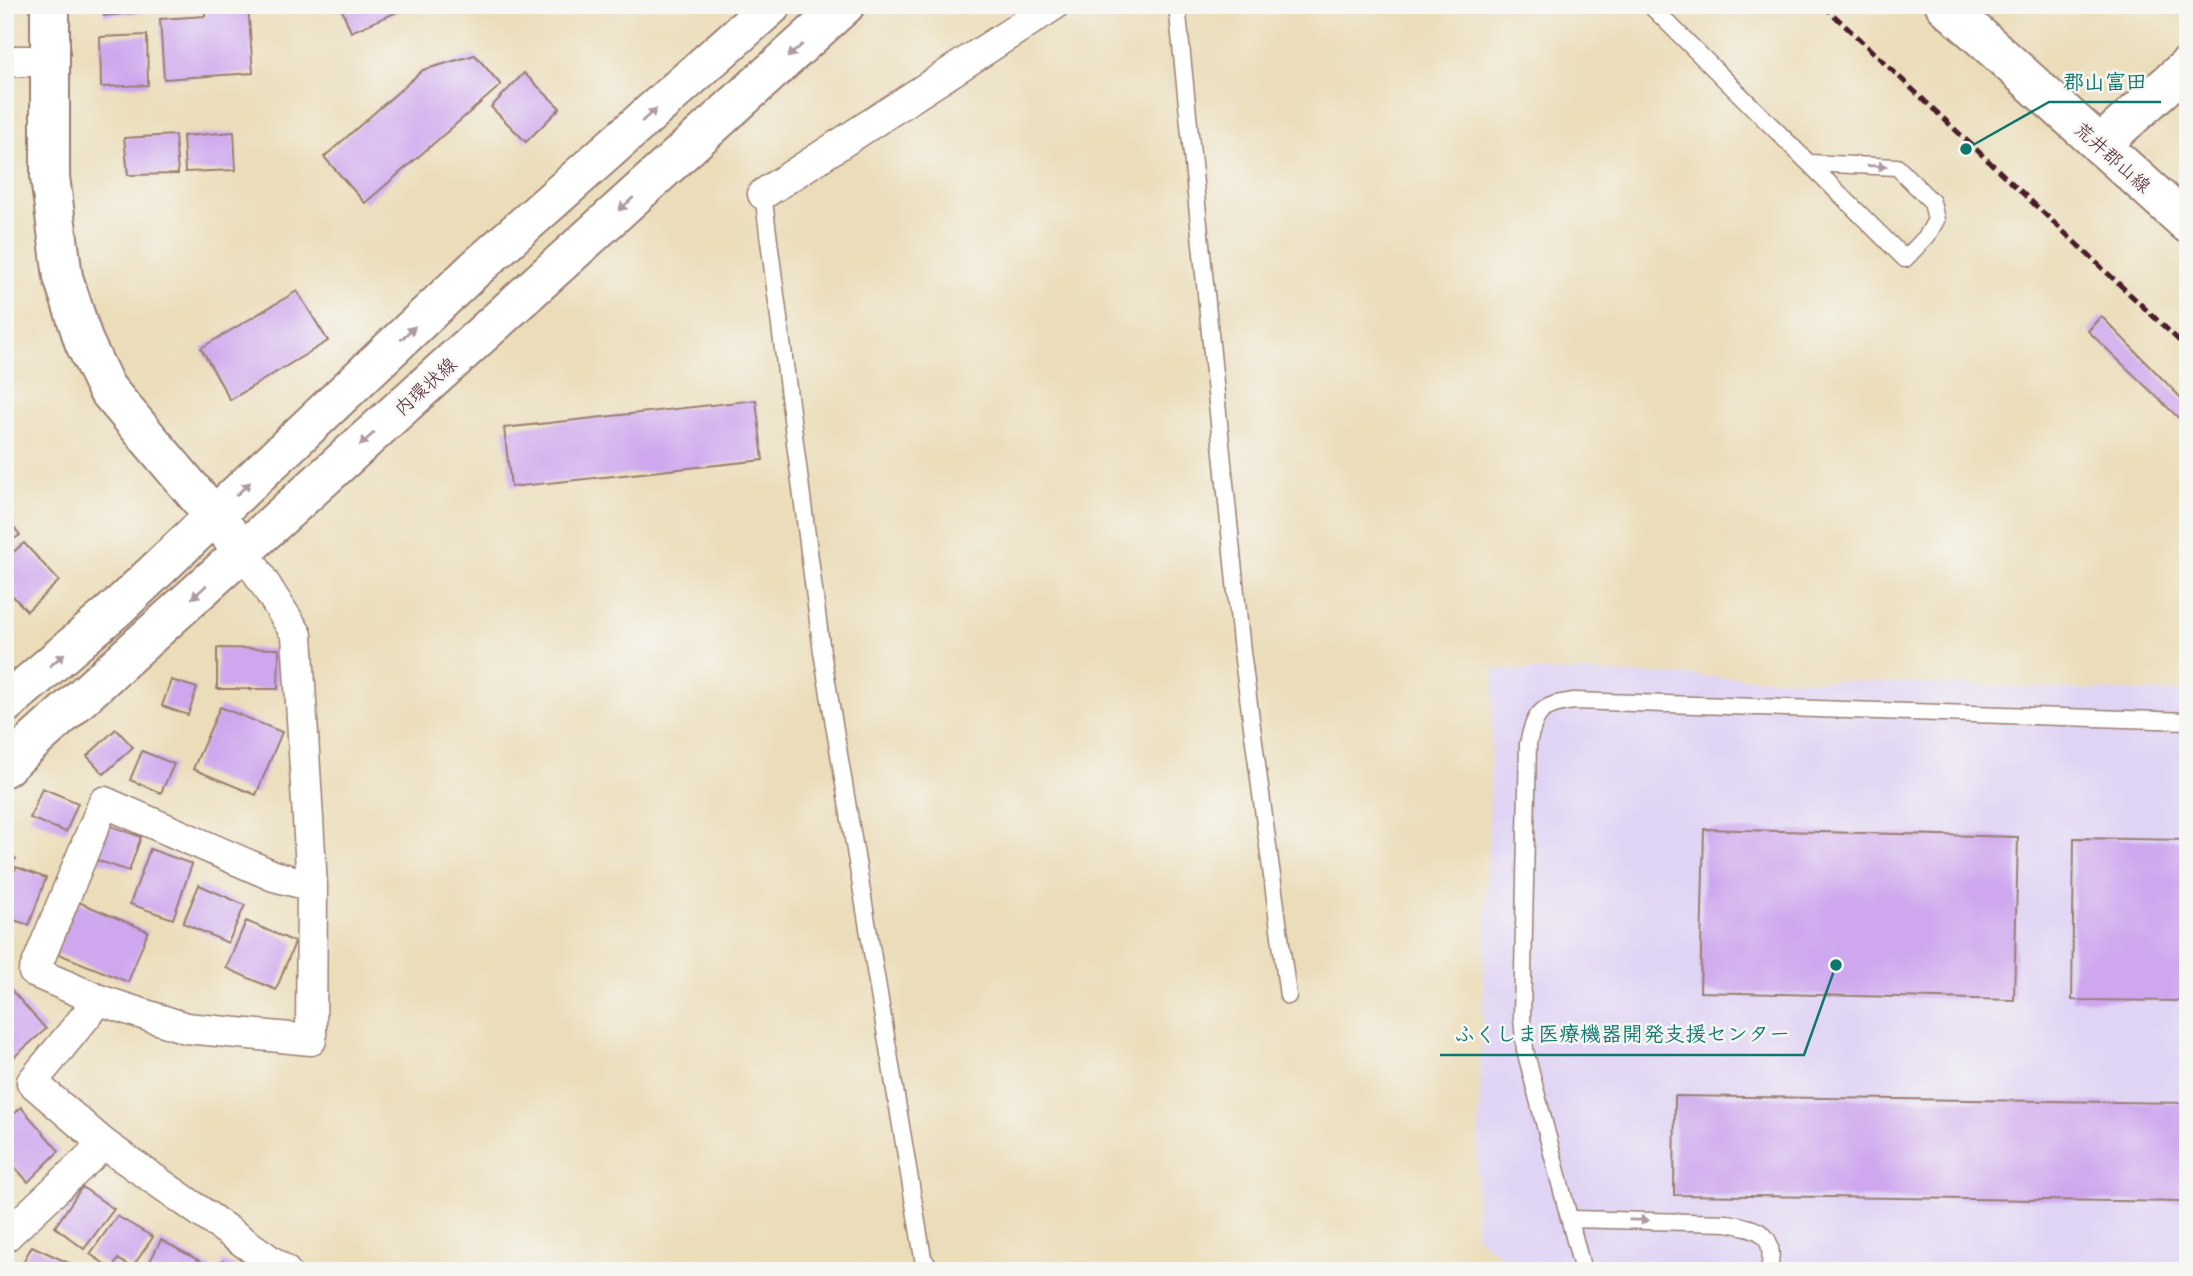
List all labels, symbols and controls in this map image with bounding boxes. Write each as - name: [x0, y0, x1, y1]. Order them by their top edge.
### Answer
- one-way arrow: [786, 43, 804, 59]
- callout: 郡山富田: [2049, 60, 2161, 102]
- text: 郡山富田: [2063, 68, 2147, 95]
- one-way arrow: [640, 107, 658, 123]
- street label: 荒井郡山線: [2070, 116, 2156, 198]
- one-way arrow: [1866, 160, 1888, 171]
- one-way arrow: [617, 196, 635, 212]
- one-way arrow: [399, 325, 417, 341]
- street label: 内環状線: [389, 352, 461, 420]
- one-way arrow: [359, 431, 376, 447]
- one-way arrow: [234, 482, 251, 498]
- one-way arrow: [190, 584, 208, 600]
- one-way arrow: [48, 652, 66, 668]
- callout: ふくしま医療機器開発支援センター: [1440, 1013, 1804, 1055]
- text: ふくしま医療機器開発支援センター: [1454, 1020, 1790, 1047]
- one-way arrow: [1628, 1215, 1650, 1226]

